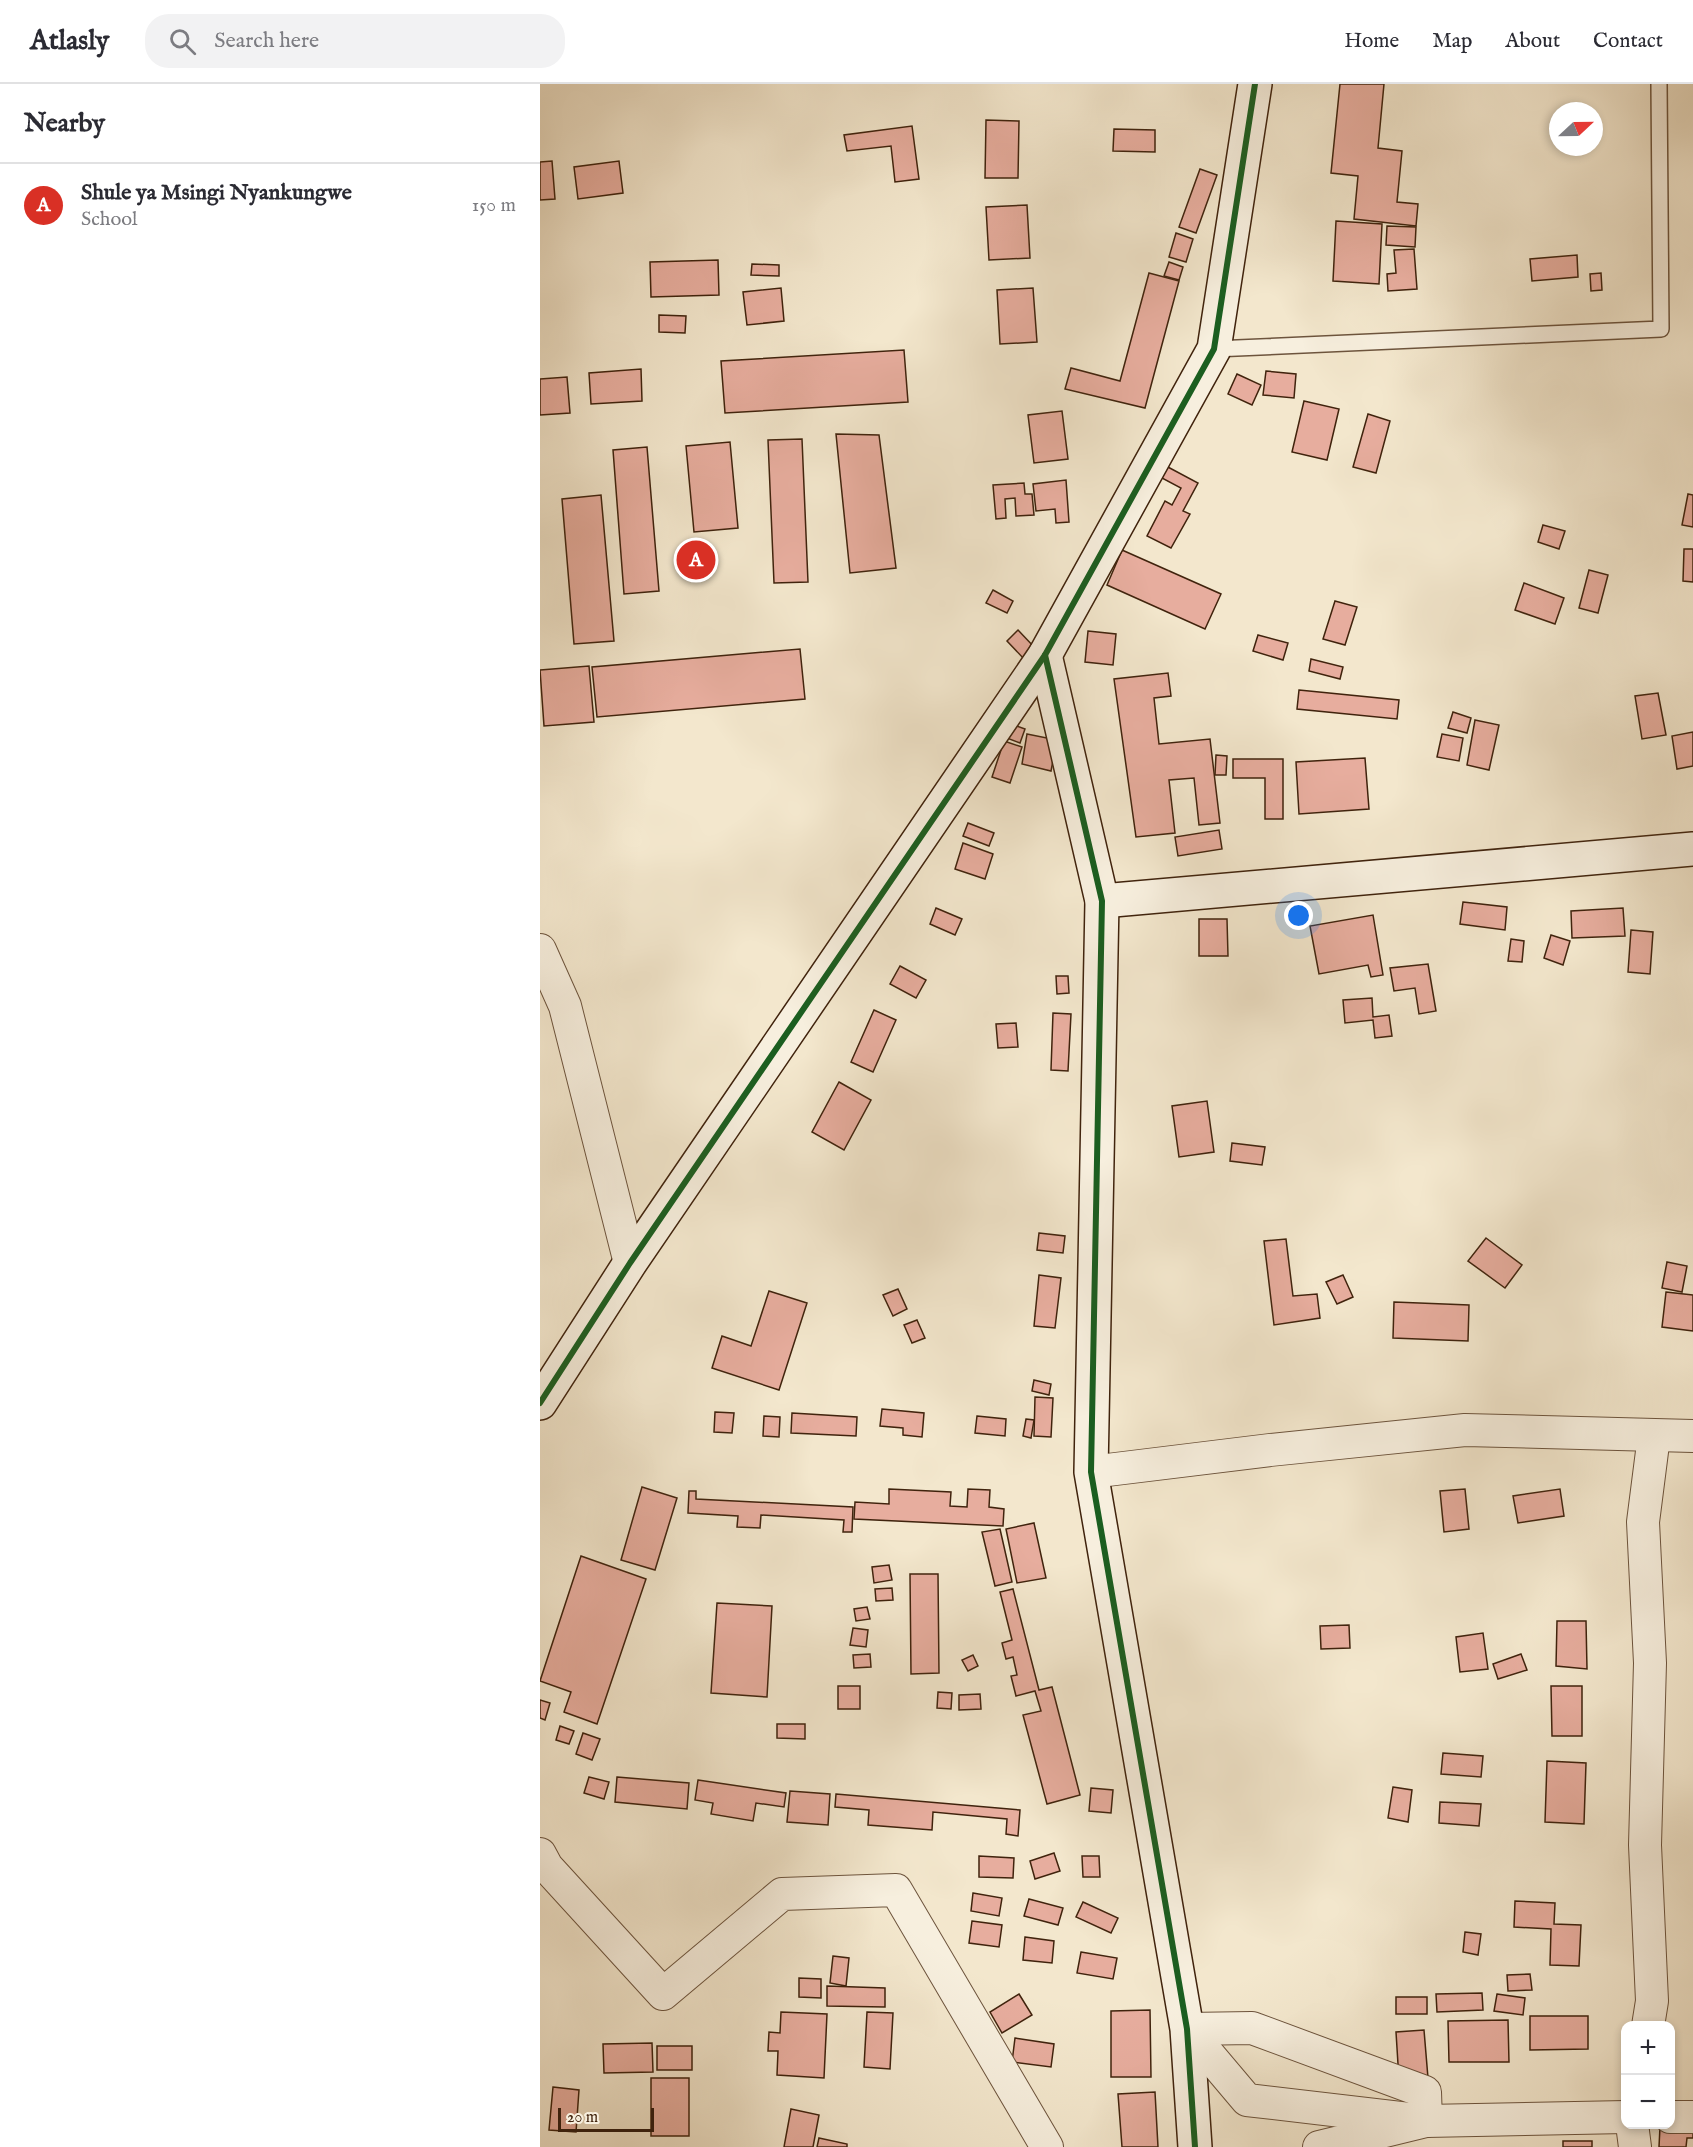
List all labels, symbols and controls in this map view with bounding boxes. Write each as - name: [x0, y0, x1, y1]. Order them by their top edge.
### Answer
- search box: [145, 14, 565, 68]
- text: Atlasly: [30, 24, 109, 59]
- icon: search: [166, 25, 199, 58]
- text: Search here: [214, 27, 319, 55]
- text: Home: [1344, 28, 1399, 55]
- text: Map: [1432, 28, 1472, 55]
- text: About: [1505, 28, 1560, 55]
- text: Contact: [1593, 28, 1663, 55]
- north arrow: [1549, 102, 1603, 156]
- text: Nearby: [24, 107, 105, 140]
- text: Shule ya Msingi Nyankungwe: [81, 179, 352, 207]
- text: A: [37, 193, 50, 218]
- text: 150 m: [472, 193, 516, 218]
- text: School: [81, 207, 137, 232]
- pin: A: [676, 538, 716, 582]
- your location: [1284, 901, 1313, 930]
- map controls: [1621, 2021, 1675, 2129]
- button: +: [1621, 2021, 1675, 2075]
- button: −: [1621, 2075, 1675, 2129]
- scale bar: [558, 2105, 654, 2132]
- text: 20 m: [567, 2108, 598, 2128]

